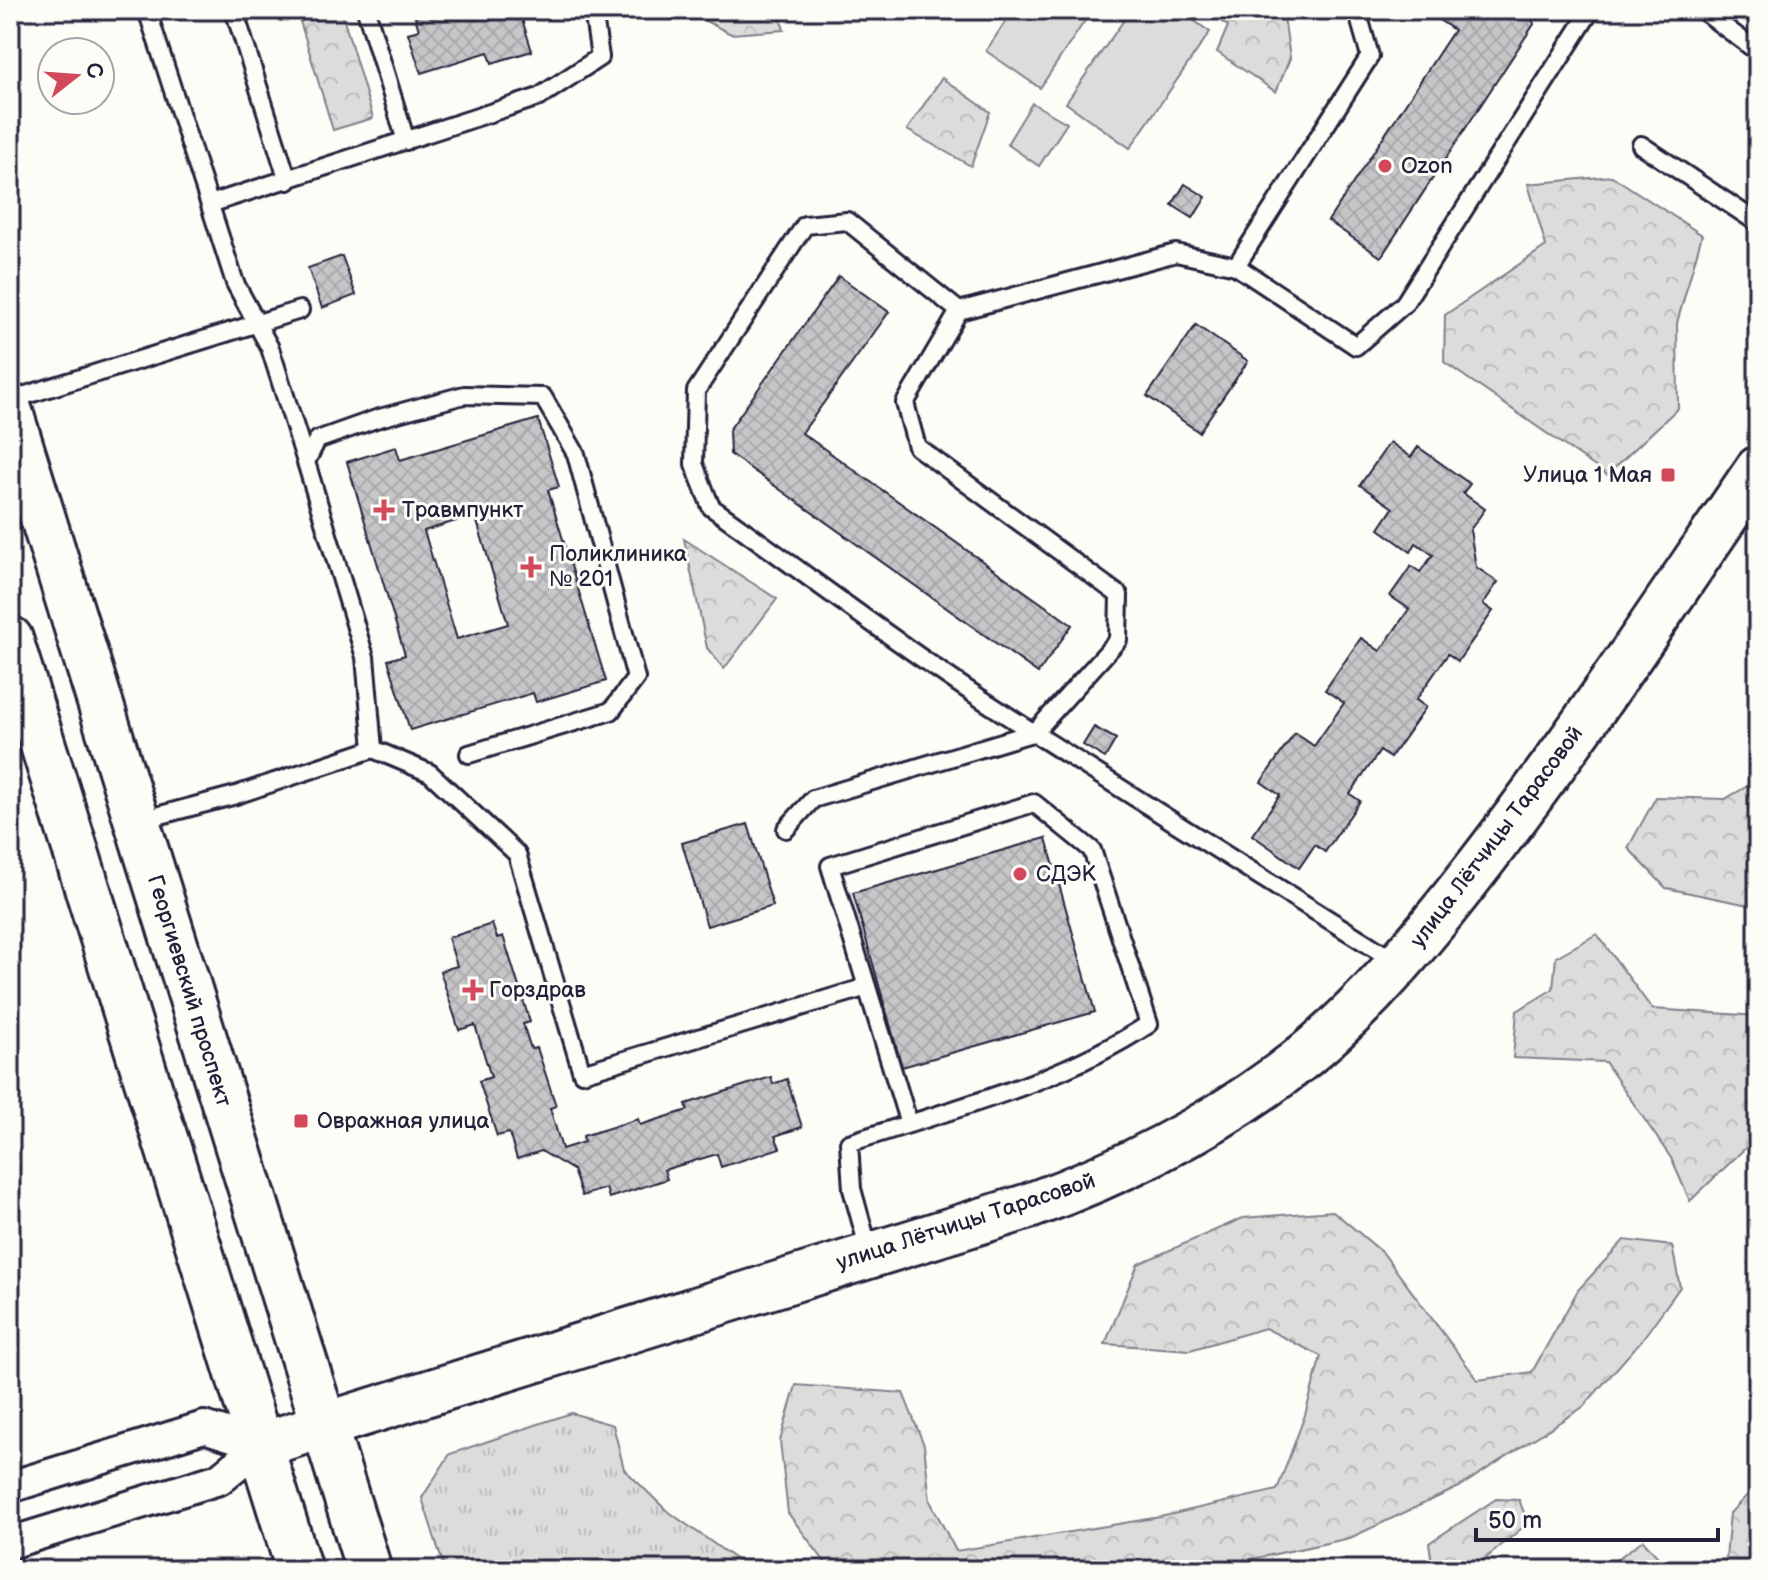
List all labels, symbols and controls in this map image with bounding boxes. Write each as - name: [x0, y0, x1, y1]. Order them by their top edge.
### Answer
- north arrow: [36, 36, 116, 116]
- text: С: [79, 59, 109, 82]
- place label: Ozon: [1401, 153, 1453, 180]
- marker: Ozon: [1376, 157, 1394, 175]
- place label: Улица 1 Мая: [1523, 462, 1652, 489]
- marker: Улица 1 Мая: [1659, 466, 1677, 484]
- place label: Травмпункт: [402, 497, 524, 524]
- marker: Травмпункт: [373, 499, 395, 521]
- place label: Поликлиника № 201: [549, 541, 687, 593]
- marker: Поликлиника № 201: [520, 556, 542, 578]
- street label: улица Лётчицы Тарасовой: [1405, 721, 1589, 953]
- place label: СДЭК: [1036, 861, 1096, 888]
- marker: СДЭК: [1011, 865, 1029, 883]
- street label: Георгиевский проспект: [141, 872, 237, 1111]
- place label: Горздрав: [489, 977, 586, 1004]
- marker: Горздрав: [464, 981, 482, 999]
- place label: Овражная улица: [317, 1108, 490, 1135]
- marker: Овражная улица: [292, 1112, 310, 1130]
- street label: улица Лётчицы Тарасовой: [833, 1167, 1099, 1277]
- scale bar: [1476, 1492, 1718, 1542]
- text: 50 m: [1488, 1506, 1542, 1535]

